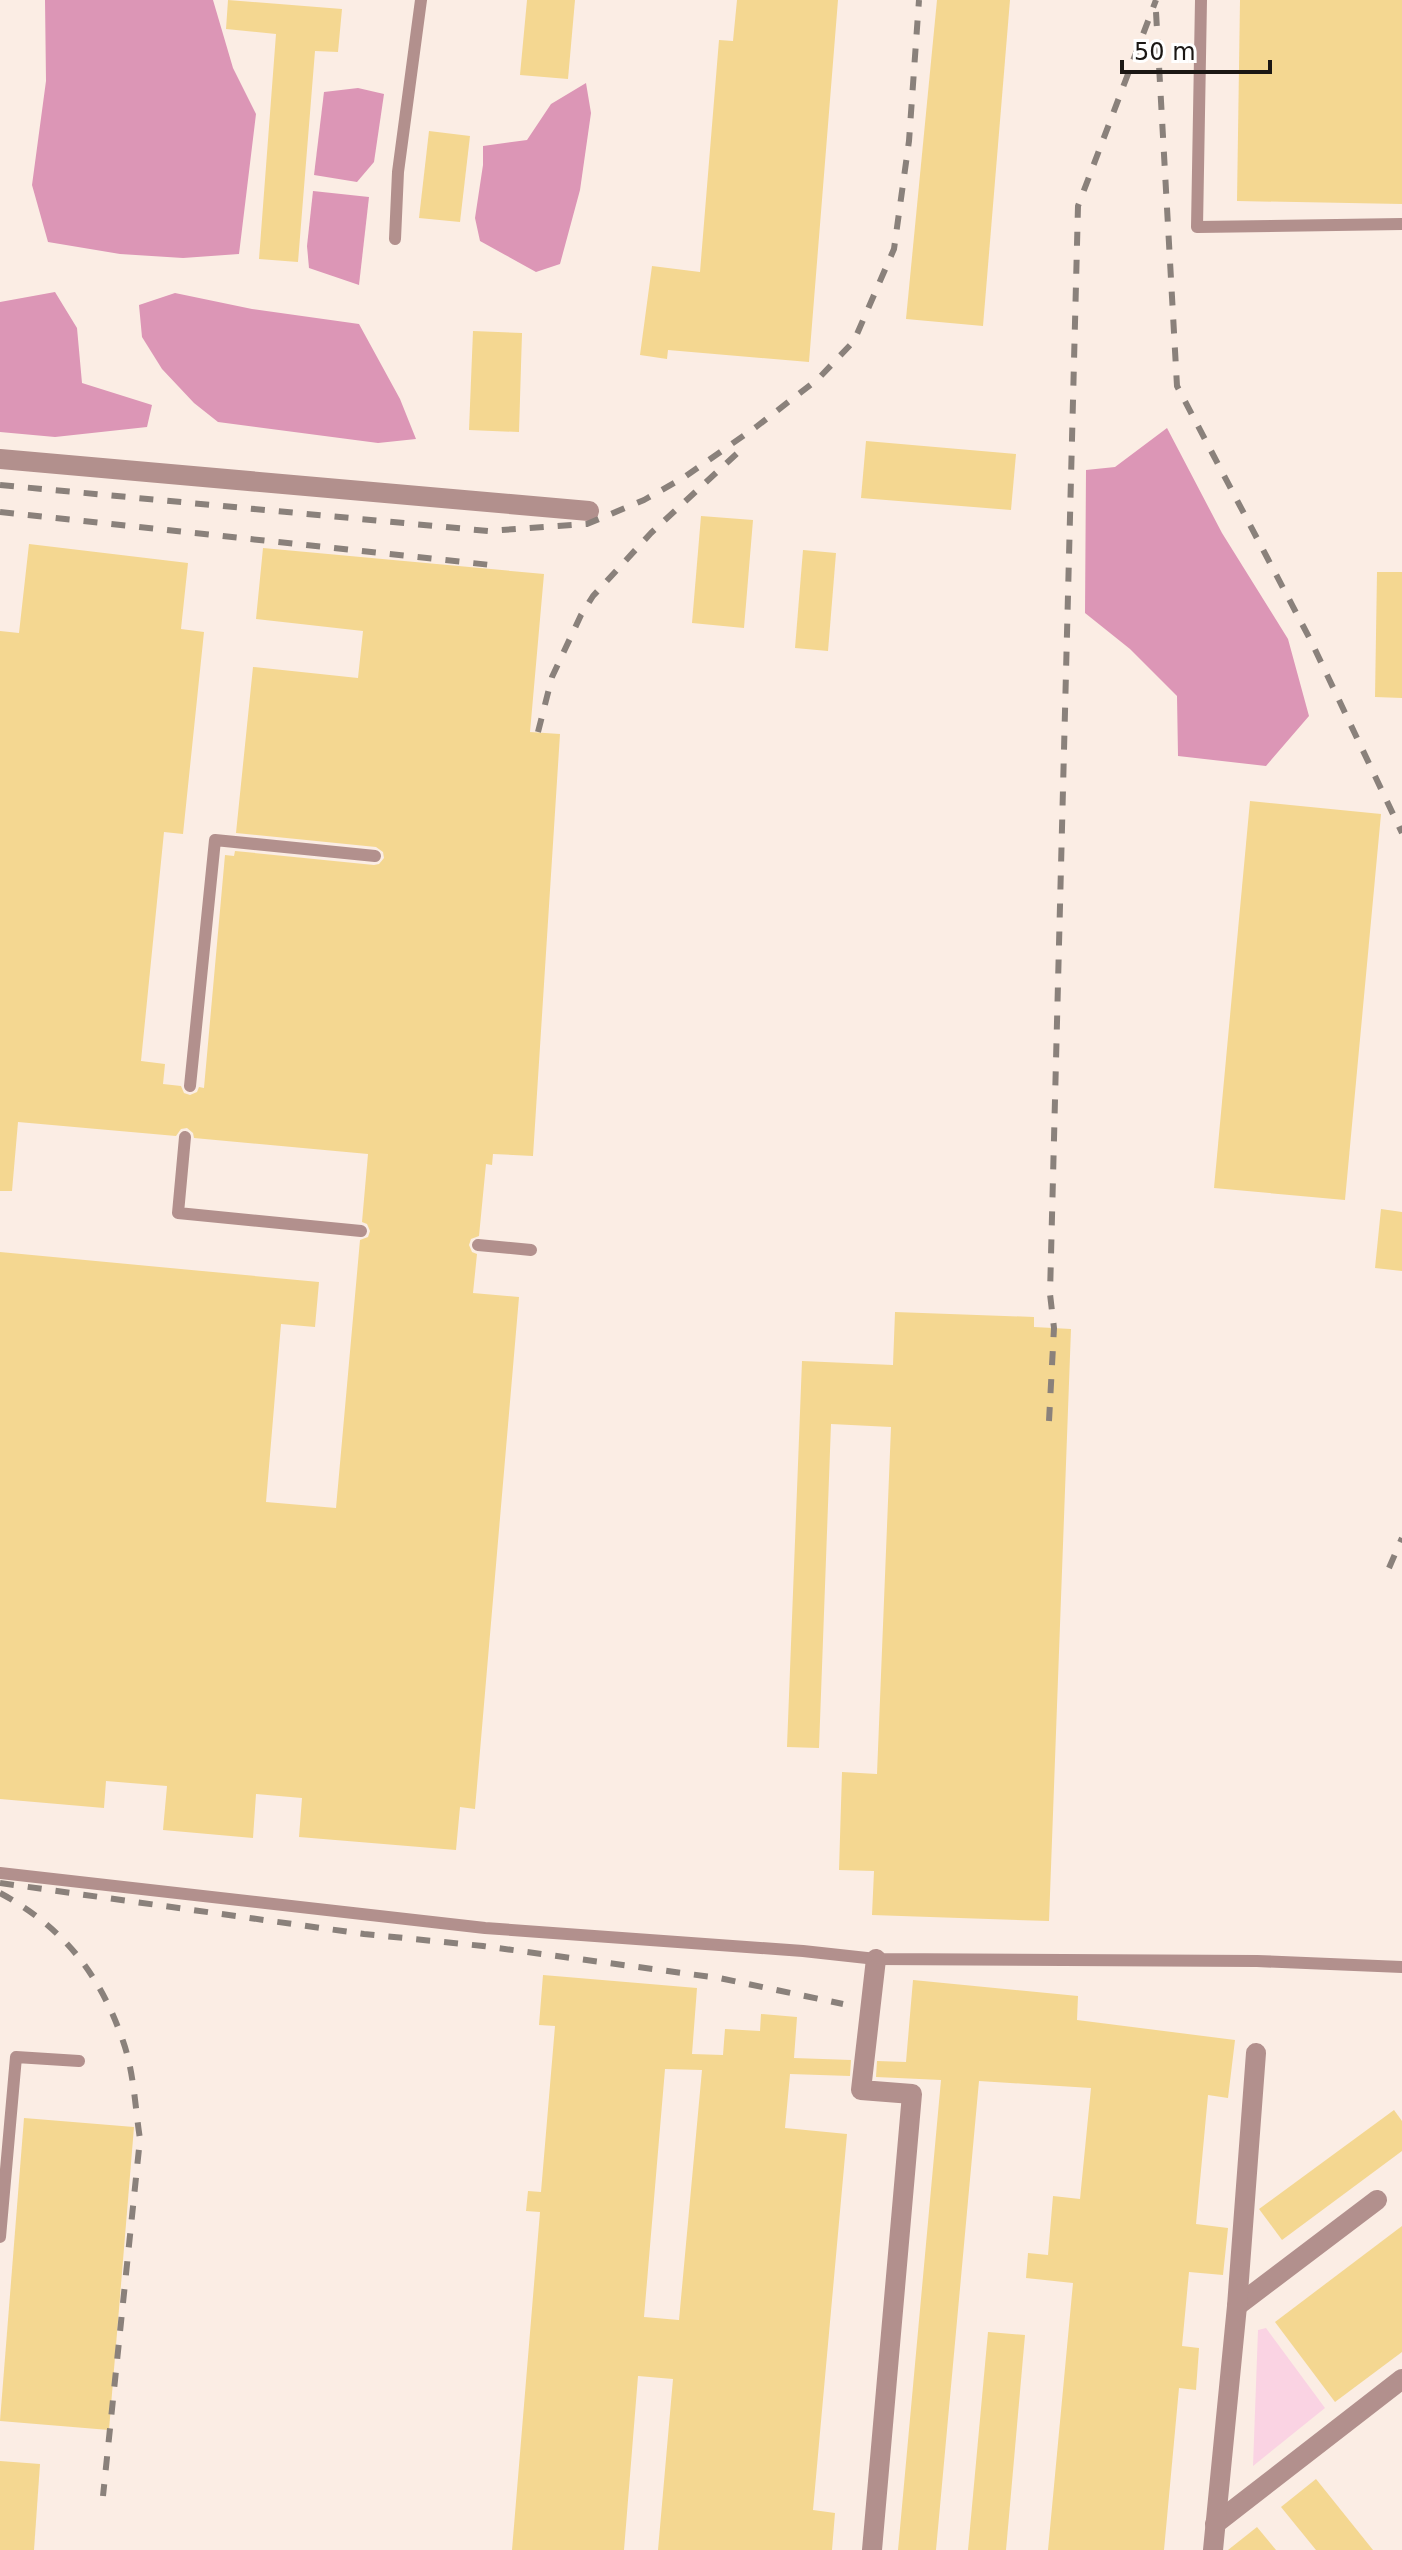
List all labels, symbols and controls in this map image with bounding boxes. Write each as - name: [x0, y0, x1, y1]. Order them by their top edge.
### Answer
- scale bar: [1122, 24, 1270, 74]
- text: 50 m: [1134, 38, 1196, 66]

